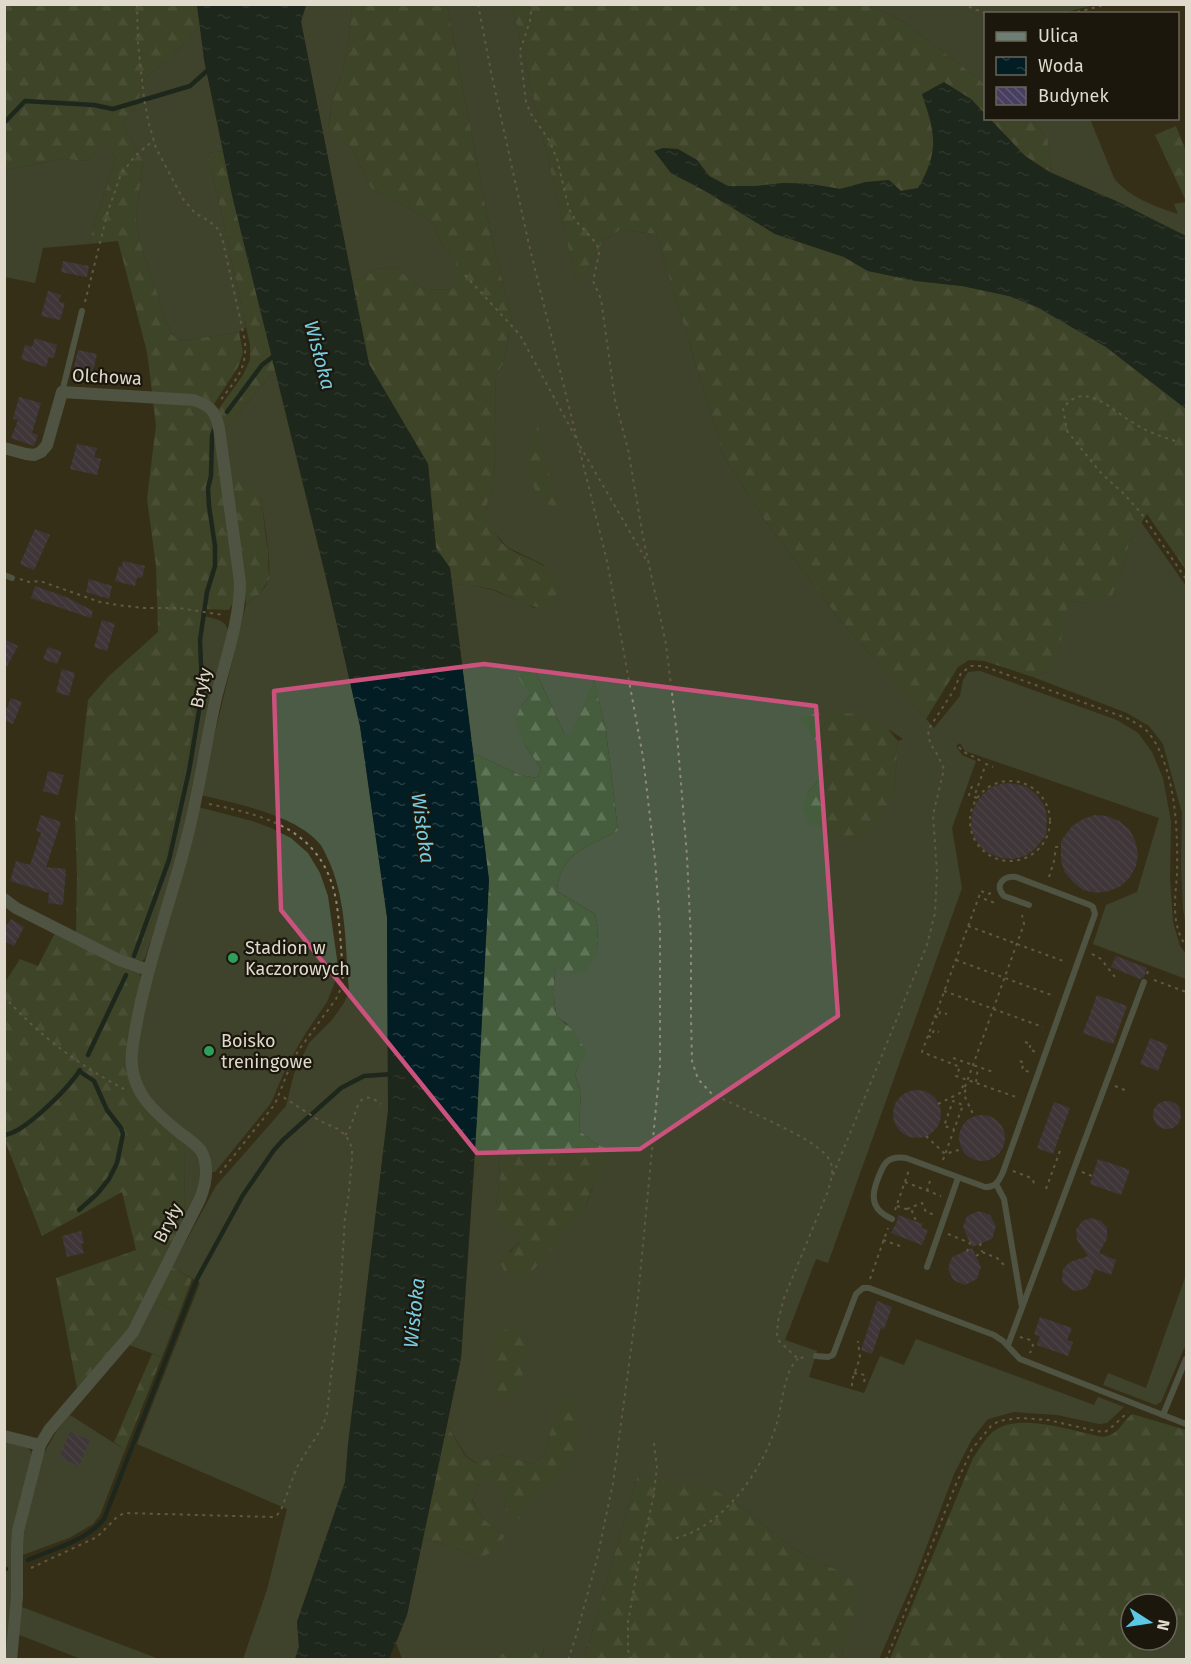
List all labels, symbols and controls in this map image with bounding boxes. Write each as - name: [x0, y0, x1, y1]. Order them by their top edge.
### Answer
- legend: [984, 12, 1179, 120]
- text: Ulica: [1038, 25, 1078, 47]
- text: Woda: [1038, 55, 1084, 77]
- text: Budynek: [1038, 85, 1109, 107]
- water label: Wisłoka: [299, 318, 341, 392]
- street label: Olchowa: [72, 364, 142, 390]
- street label: Bryły: [186, 665, 216, 710]
- water label: Wisłoka: [406, 791, 440, 865]
- place label: Stadion w Kaczorowych: [245, 937, 350, 980]
- marker: Stadion w Kaczorowych: [226, 951, 240, 965]
- place label: Boisko treningowe: [221, 1030, 312, 1073]
- marker: Boisko treningowe: [202, 1044, 216, 1058]
- street label: Bryły: [149, 1200, 187, 1246]
- water label: Wisłoka: [398, 1277, 430, 1349]
- north arrow: [1119, 1592, 1179, 1652]
- text: N: [1153, 1618, 1174, 1632]

